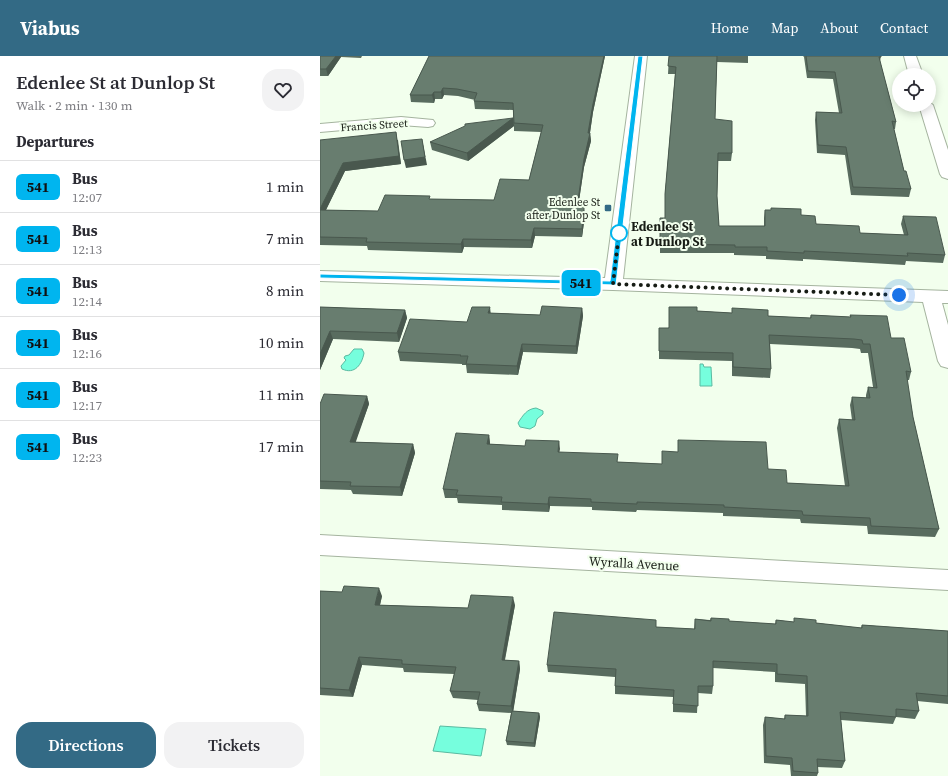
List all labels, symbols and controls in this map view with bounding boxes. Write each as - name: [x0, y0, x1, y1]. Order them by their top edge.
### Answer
- text: Viabus: [20, 15, 80, 41]
- text: Home: [711, 18, 749, 38]
- text: Map: [771, 18, 798, 38]
- text: About: [820, 18, 858, 38]
- text: Contact: [880, 18, 928, 38]
- map controls: [892, 68, 936, 112]
- button: locate: [892, 68, 936, 112]
- text: Edenlee St at Dunlop St: [16, 69, 215, 95]
- button: heart: [262, 69, 304, 111]
- text: Walk · 2 min · 130 m: [16, 97, 132, 114]
- street label: Francis Street: [340, 116, 409, 135]
- text: Departures: [16, 131, 94, 152]
- text: Bus: [72, 168, 98, 189]
- text: 1 min: [266, 176, 304, 197]
- text: 541: [27, 177, 49, 197]
- text: 12:07: [72, 189, 102, 206]
- place label: Edenlee St after Dunlop St: [526, 195, 600, 223]
- marker: Edenlee St after Dunlop St: [603, 203, 613, 213]
- place label: Edenlee St at Dunlop St: [631, 218, 704, 250]
- text: Bus: [72, 220, 98, 241]
- marker: Edenlee St at Dunlop St: [610, 224, 628, 242]
- text: 7 min: [266, 228, 304, 249]
- text: 541: [27, 229, 49, 249]
- text: 12:13: [72, 241, 102, 258]
- line badge: 541: [558, 270, 604, 296]
- text: Bus: [72, 272, 98, 293]
- text: 541: [570, 273, 592, 293]
- text: 8 min: [266, 280, 304, 301]
- text: 541: [27, 281, 49, 301]
- your location: [889, 285, 909, 305]
- text: 12:14: [72, 293, 102, 310]
- text: Bus: [72, 324, 98, 345]
- text: 10 min: [258, 332, 304, 353]
- text: 541: [27, 333, 49, 353]
- text: 12:16: [72, 345, 102, 362]
- text: Bus: [72, 376, 98, 397]
- text: 11 min: [258, 384, 304, 405]
- text: 541: [27, 385, 49, 405]
- text: 12:17: [72, 397, 102, 414]
- text: Bus: [72, 428, 98, 449]
- text: 17 min: [258, 436, 304, 457]
- text: 541: [27, 437, 49, 457]
- text: 12:23: [72, 449, 102, 466]
- street label: Wyralla Avenue: [588, 553, 680, 574]
- button: Directions: [16, 722, 156, 768]
- button: Tickets: [164, 722, 304, 768]

